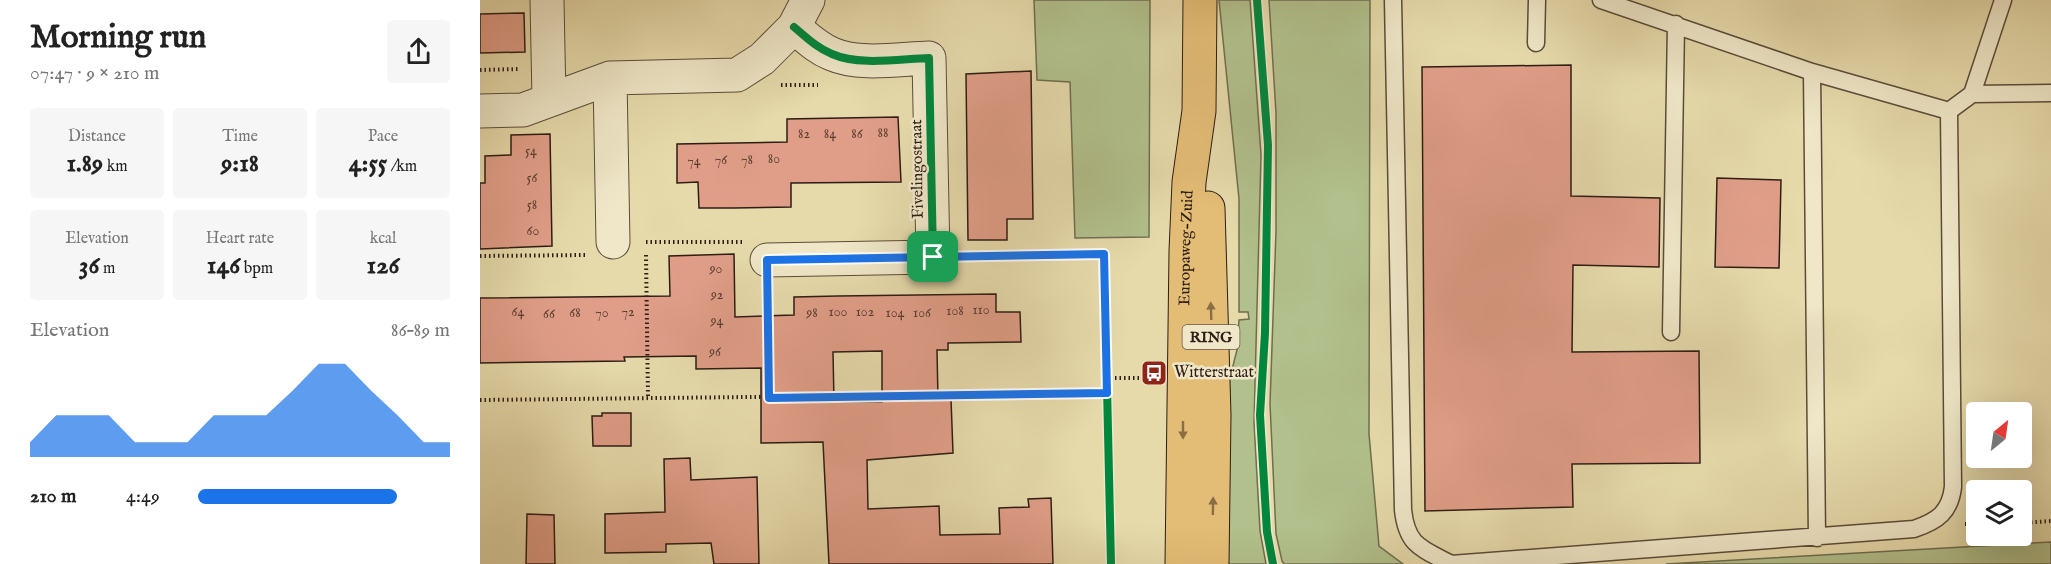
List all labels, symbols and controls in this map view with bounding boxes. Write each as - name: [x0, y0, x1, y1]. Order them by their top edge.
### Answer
- text: Morning run: [30, 17, 206, 59]
- button: share: [387, 20, 450, 83]
- text: 07:47 · 9 × 210 m: [30, 61, 160, 86]
- street label: Fivelingostraat: [907, 119, 929, 219]
- house number: 88: [878, 124, 888, 142]
- house number: 82: [798, 125, 810, 143]
- house number: 84: [824, 125, 836, 143]
- house number: 86: [851, 125, 864, 143]
- text: Distance: [68, 127, 126, 147]
- text: Time: [222, 127, 258, 147]
- text: Pace: [368, 127, 398, 147]
- house number: 54: [525, 142, 537, 160]
- text: 1.89: [66, 147, 103, 180]
- text: 9:18: [221, 147, 259, 180]
- text: 4:55: [349, 147, 387, 180]
- house number: 80: [768, 150, 780, 168]
- house number: 76: [715, 151, 728, 169]
- house number: 78: [741, 151, 753, 169]
- house number: 74: [687, 152, 701, 170]
- text: km: [103, 157, 128, 177]
- text: /km: [387, 157, 417, 177]
- house number: 56: [527, 169, 539, 187]
- street label: Europaweg-Zuid: [1175, 189, 1199, 306]
- house number: 58: [527, 196, 537, 214]
- house number: 60: [527, 222, 540, 240]
- text: Elevation: [65, 229, 129, 249]
- text: Heart rate: [206, 229, 274, 249]
- text: kcal: [370, 229, 396, 249]
- pin: [907, 231, 958, 282]
- icon: arrive: [916, 240, 949, 273]
- text: 36: [79, 249, 99, 282]
- text: 146: [207, 249, 240, 282]
- text: 126: [367, 249, 399, 282]
- text: m: [99, 259, 115, 279]
- text: bpm: [240, 259, 273, 279]
- house number: 90: [709, 260, 723, 278]
- house number: 92: [710, 286, 724, 304]
- house number: 110: [972, 301, 990, 319]
- one-way arrow: [1206, 301, 1215, 320]
- house number: 108: [946, 302, 964, 320]
- house number: 64: [512, 303, 525, 321]
- house number: 72: [621, 303, 635, 321]
- house number: 100: [829, 303, 848, 321]
- house number: 102: [856, 303, 875, 321]
- house number: 68: [569, 304, 581, 322]
- house number: 70: [595, 304, 609, 322]
- house number: 98: [805, 304, 818, 322]
- house number: 104: [886, 304, 905, 322]
- house number: 106: [913, 304, 932, 322]
- house number: 66: [543, 305, 556, 323]
- house number: 94: [710, 312, 724, 330]
- text: Elevation: [30, 318, 109, 343]
- text: 86–89 m: [391, 318, 450, 343]
- road number: RING: [1182, 325, 1240, 349]
- house number: 96: [708, 343, 722, 361]
- bus stop icon: Witterstraat: [1139, 358, 1169, 388]
- place label: Witterstraat: [1174, 363, 1255, 383]
- north arrow: [1966, 402, 2032, 468]
- map controls: [1966, 402, 2032, 546]
- one-way arrow: [1178, 420, 1188, 439]
- button: layers: [1966, 480, 2032, 546]
- text: 210 m: [30, 484, 76, 509]
- text: 4:49: [126, 484, 160, 509]
- one-way arrow: [1208, 496, 1218, 515]

